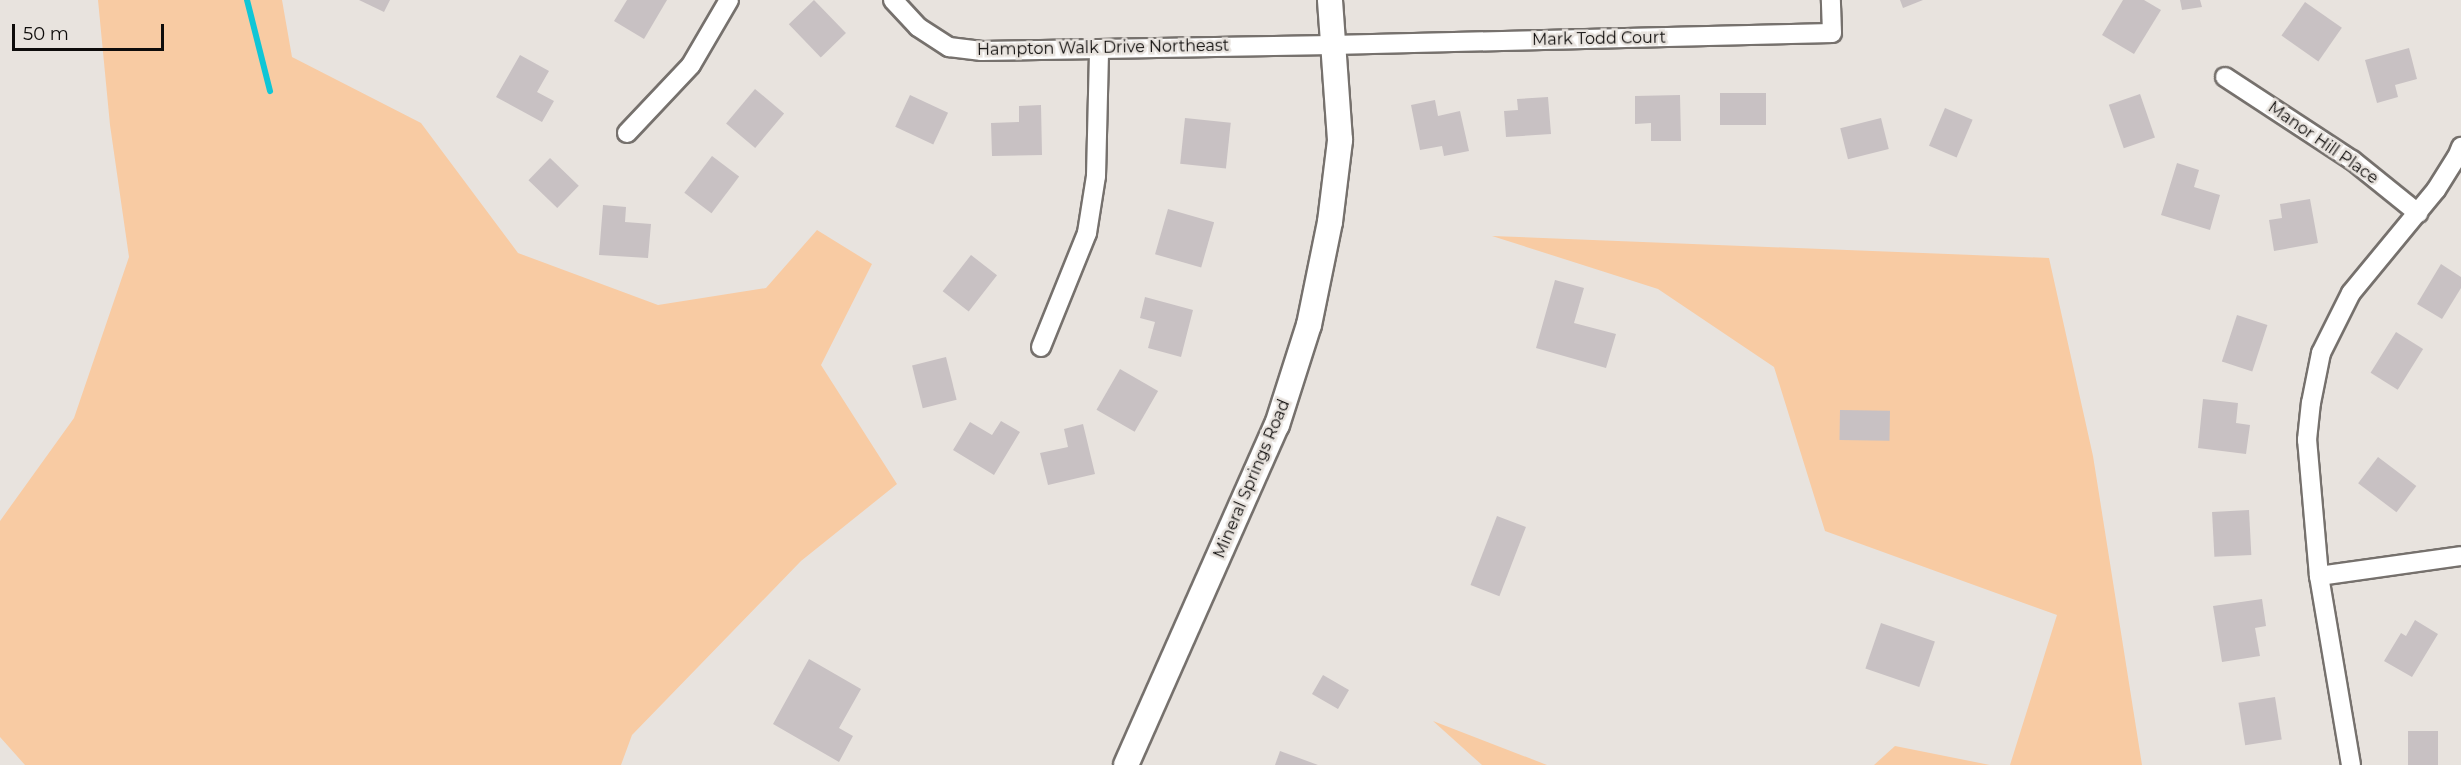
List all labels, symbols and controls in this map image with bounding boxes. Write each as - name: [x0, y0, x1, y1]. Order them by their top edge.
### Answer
- scale bar: [15, 12, 166, 50]
- text: 50 m: [23, 23, 69, 45]
- street label: Mark Todd Court: [1532, 28, 1666, 50]
- street label: Hampton Walk Drive Northeast: [977, 36, 1229, 60]
- street label: Manor Hill Place: [2264, 98, 2382, 188]
- street label: Mineral Springs Road: [1210, 397, 1294, 561]

